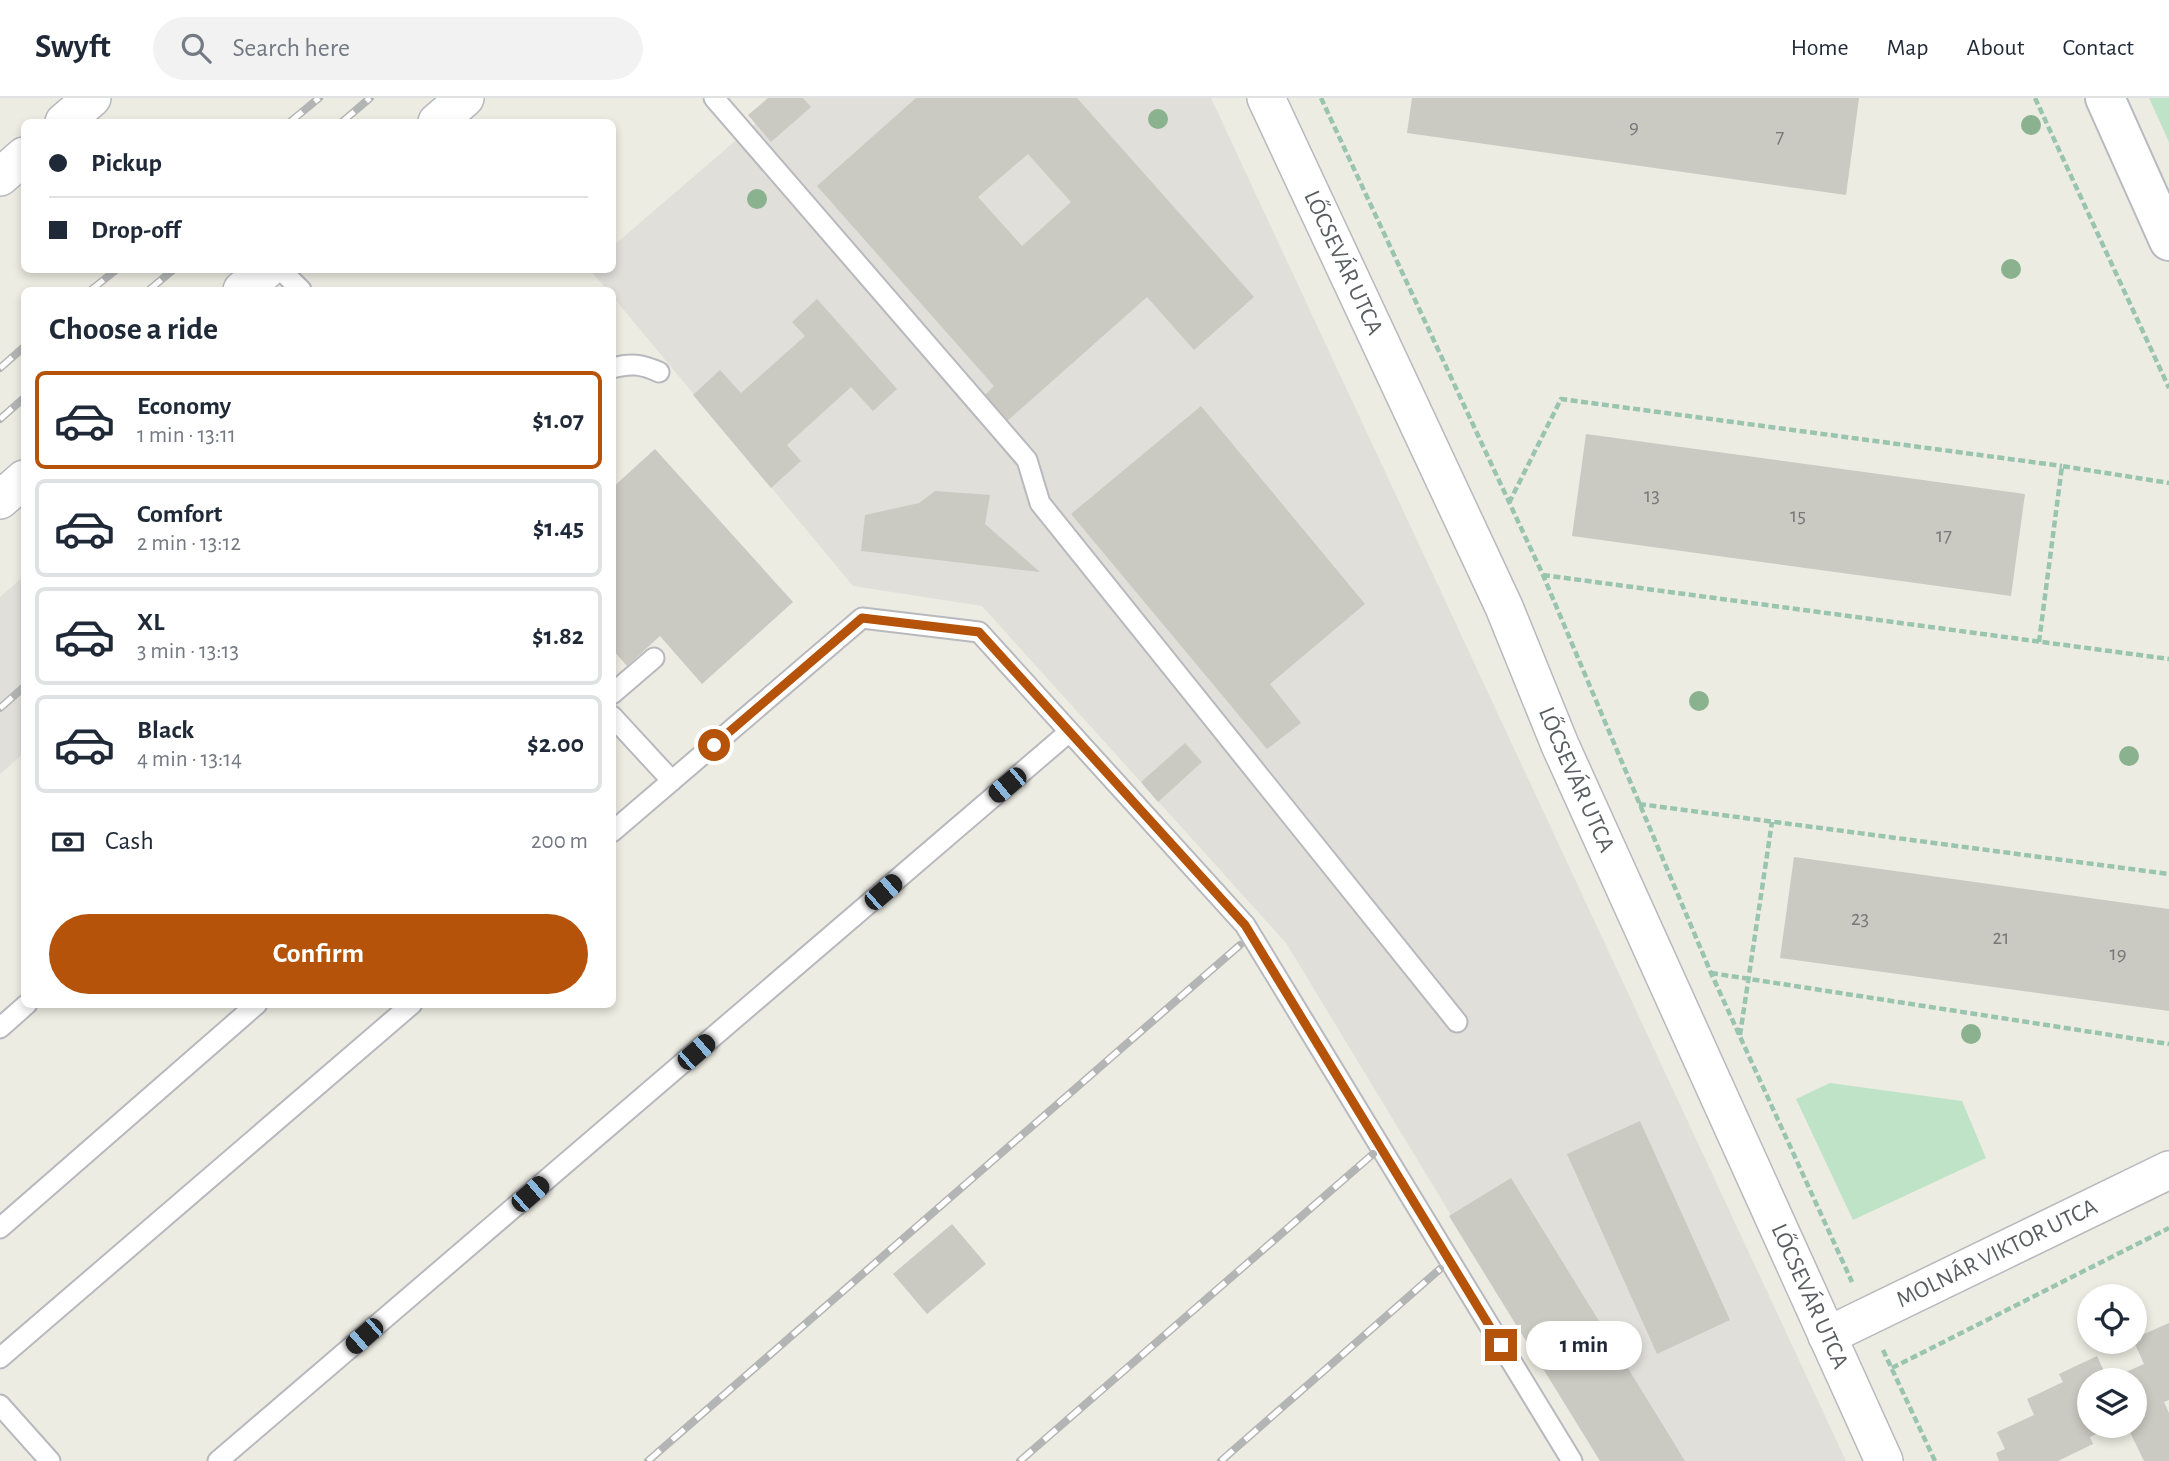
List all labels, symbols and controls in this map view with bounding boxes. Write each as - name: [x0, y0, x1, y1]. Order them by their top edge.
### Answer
- search box: [153, 17, 643, 80]
- icon: search: [177, 29, 215, 67]
- text: Swyft: [35, 31, 111, 64]
- text: Search here: [233, 35, 350, 61]
- text: Home: [1791, 36, 1849, 60]
- text: Map: [1887, 36, 1929, 60]
- text: About: [1967, 36, 2024, 60]
- text: Contact: [2062, 36, 2134, 60]
- house number: 9: [1629, 116, 1639, 137]
- house number: 7: [1776, 126, 1785, 147]
- text: Pickup: [91, 150, 162, 176]
- street label: LŐCSEVÁR UTCA: [1299, 187, 1387, 339]
- text: Drop-off: [91, 217, 180, 243]
- text: Choose a ride: [49, 313, 218, 345]
- icon: car: [53, 389, 116, 452]
- text: Economy: [137, 393, 231, 419]
- text: $1.07: [532, 407, 584, 433]
- text: 1 min · 13:11: [137, 424, 236, 447]
- house number: 13: [1644, 485, 1660, 506]
- icon: car: [53, 497, 116, 560]
- text: Comfort: [137, 501, 222, 527]
- house number: 15: [1790, 505, 1806, 526]
- text: $1.45: [533, 515, 584, 541]
- house number: 17: [1936, 525, 1952, 546]
- text: 2 min · 13:12: [137, 532, 241, 555]
- icon: car: [53, 605, 116, 668]
- text: XL: [137, 609, 164, 635]
- text: $1.82: [532, 623, 584, 649]
- text: 3 min · 13:13: [137, 640, 239, 663]
- street label: LŐCSEVÁR UTCA: [1534, 703, 1619, 856]
- icon: car: [53, 713, 116, 776]
- text: Black: [137, 717, 194, 743]
- route start: [698, 729, 730, 761]
- text: $2.00: [527, 731, 584, 757]
- text: 4 min · 13:14: [137, 748, 242, 771]
- car: [985, 763, 1030, 807]
- icon: cash: [49, 823, 87, 861]
- text: Cash: [105, 828, 154, 854]
- text: 200 m: [531, 830, 588, 853]
- car: [861, 870, 906, 914]
- house number: 23: [1851, 908, 1869, 929]
- button: Confirm: [49, 914, 588, 994]
- house number: 21: [1993, 927, 2009, 948]
- house number: 19: [2109, 943, 2127, 964]
- car: [674, 1030, 719, 1074]
- car: [508, 1172, 553, 1216]
- street label: MOLNÁR VIKTOR UTCA: [1893, 1195, 2101, 1312]
- street label: LŐCSEVÁR UTCA: [1766, 1220, 1853, 1373]
- map controls: [2077, 1284, 2147, 1438]
- button: locate: [2077, 1284, 2147, 1354]
- car: [342, 1314, 387, 1358]
- callout: 1 min: [1526, 1320, 1641, 1370]
- route end: [1485, 1329, 1517, 1361]
- text: 1 min: [1560, 1334, 1608, 1357]
- button: layers: [2077, 1368, 2147, 1438]

